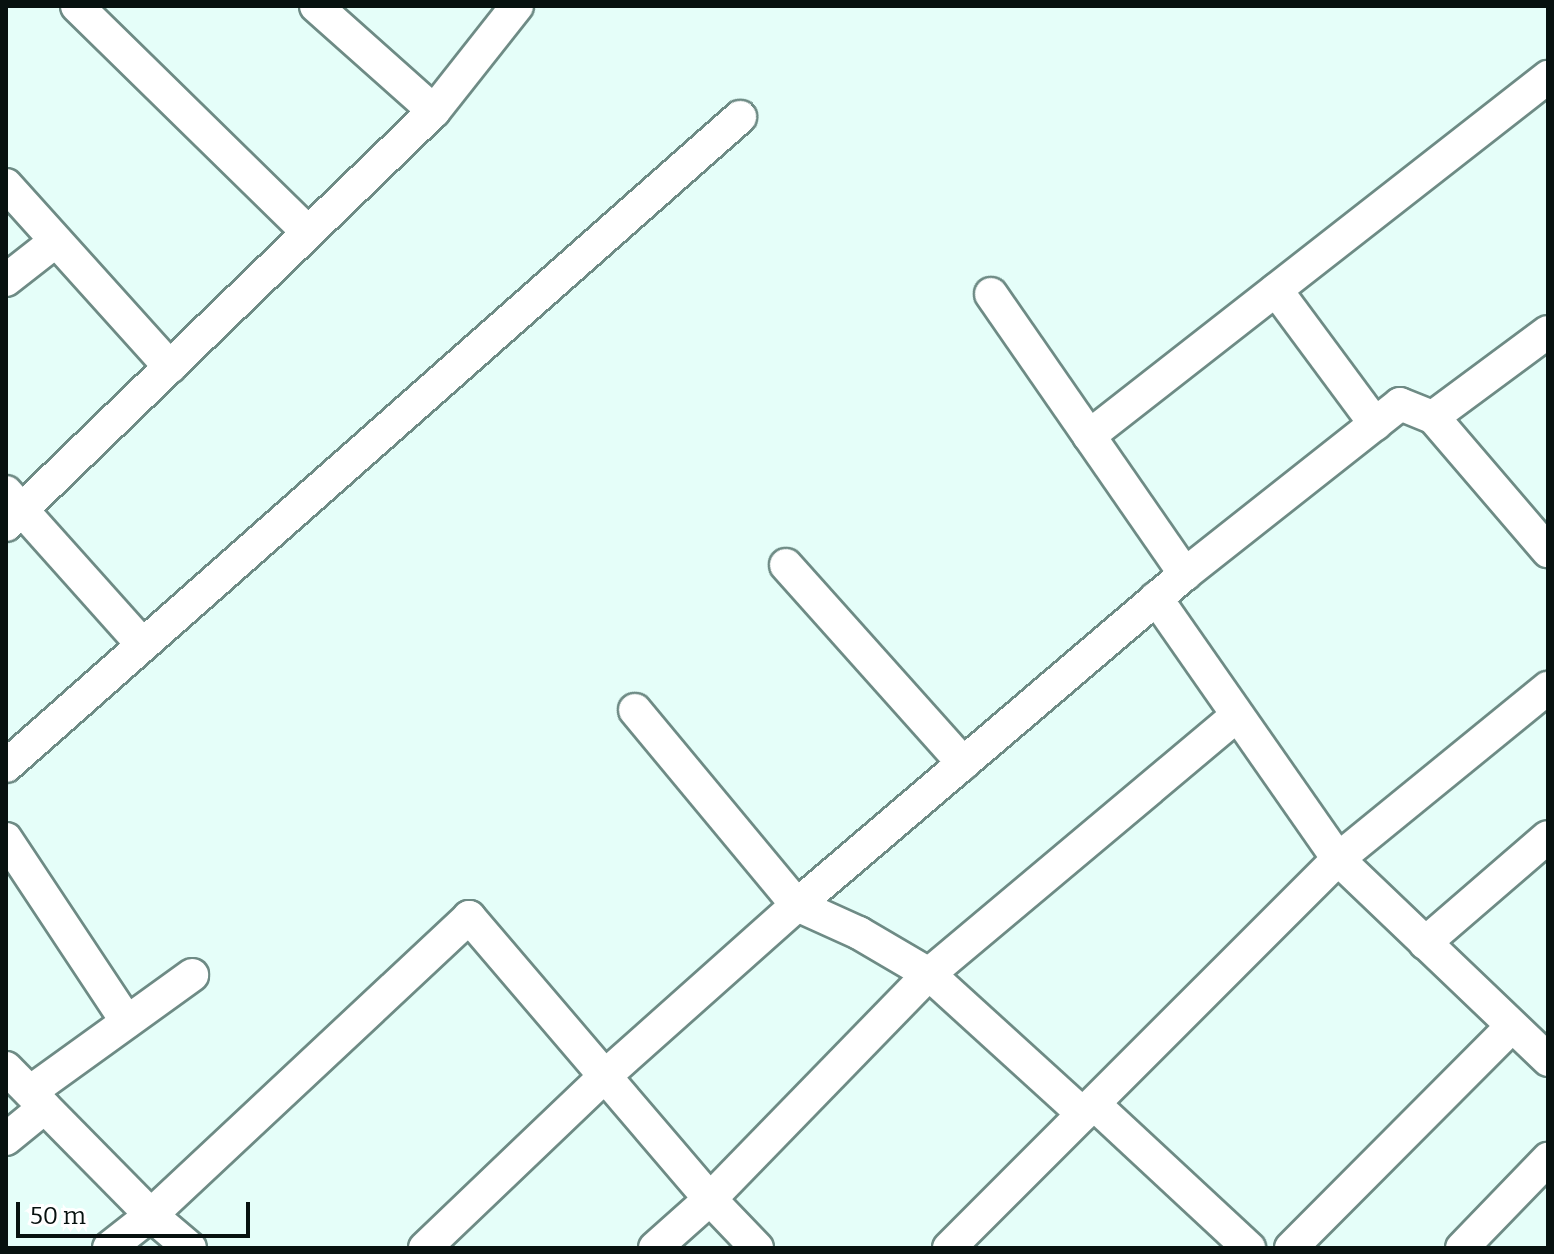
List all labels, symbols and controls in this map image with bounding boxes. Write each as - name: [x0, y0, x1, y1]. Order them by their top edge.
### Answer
- scale bar: [20, 1186, 254, 1236]
- text: 50 m: [30, 1202, 86, 1230]

